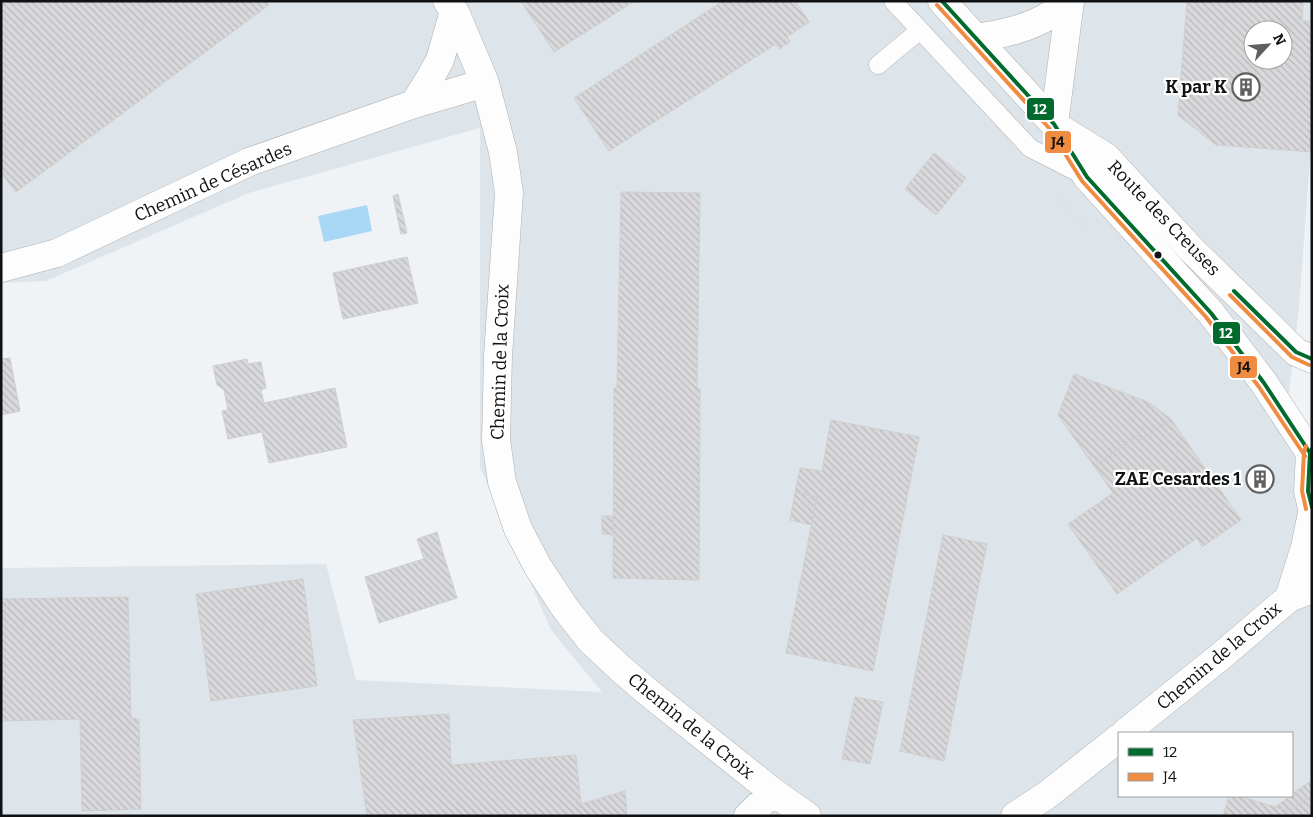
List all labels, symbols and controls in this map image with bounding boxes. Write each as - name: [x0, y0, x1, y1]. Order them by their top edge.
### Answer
- north arrow: [1243, 20, 1293, 70]
- text: N: [1269, 31, 1289, 48]
- building icon: K par K: [1231, 72, 1261, 102]
- place label: K par K: [1165, 76, 1227, 98]
- line badge: 12: [1026, 97, 1055, 121]
- text: 12: [1033, 101, 1047, 118]
- line badge: J4: [1044, 130, 1072, 154]
- text: J4: [1050, 134, 1065, 151]
- street label: Chemin de Césardes: [131, 137, 295, 227]
- street label: Route des Creuses: [1103, 156, 1225, 280]
- unlabelled marker: [1153, 250, 1163, 260]
- street label: Chemin de la Croix: [486, 284, 514, 440]
- line badge: 12: [1212, 321, 1241, 345]
- text: 12: [1219, 325, 1233, 342]
- line badge: J4: [1229, 355, 1258, 379]
- text: J4: [1236, 359, 1251, 376]
- building icon: ZAE Cesardes 1: [1245, 464, 1275, 494]
- place label: ZAE Cesardes 1: [1115, 468, 1241, 490]
- street label: Chemin de la Croix: [1152, 597, 1286, 715]
- street label: Chemin de la Croix: [623, 668, 759, 784]
- legend: [1118, 732, 1293, 797]
- text: 12: [1163, 743, 1177, 761]
- text: J4: [1162, 768, 1177, 786]

